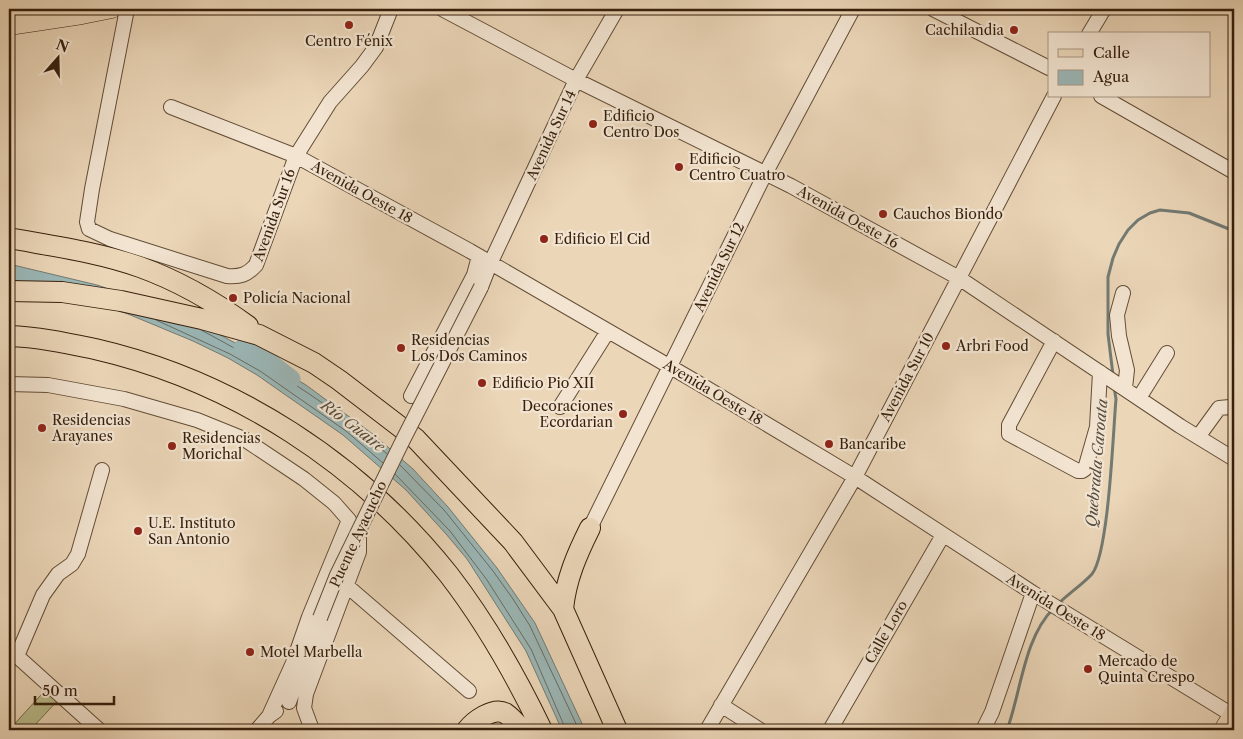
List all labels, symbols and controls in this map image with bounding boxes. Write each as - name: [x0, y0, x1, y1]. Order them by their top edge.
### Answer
- marker: Centro Fénix: [343, 19, 355, 31]
- place label: Cachilandia: [925, 21, 1005, 39]
- marker: Cachilandia: [1008, 24, 1020, 36]
- north arrow: [32, 32, 82, 82]
- place label: Centro Fénix: [305, 32, 394, 50]
- legend: [1048, 32, 1210, 98]
- text: N: [54, 35, 71, 56]
- text: Calle: [1093, 43, 1130, 62]
- text: Agua: [1092, 67, 1129, 86]
- street label: Avenida Sur 14: [522, 87, 580, 184]
- place label: Edificio Centro Dos: [603, 107, 679, 141]
- marker: Edificio Centro Dos: [587, 118, 599, 130]
- place label: Edificio Centro Cuatro: [689, 150, 785, 184]
- street label: Avenida Oeste 18: [307, 156, 416, 227]
- marker: Edificio Centro Cuatro: [673, 161, 685, 173]
- street label: Avenida Sur 16: [249, 166, 299, 265]
- street label: Avenida Oeste 16: [793, 181, 902, 252]
- place label: Cauchos Biondo: [893, 205, 1003, 223]
- marker: Cauchos Biondo: [877, 208, 889, 220]
- street label: Avenida Sur 12: [689, 219, 748, 316]
- place label: Edificio El Cid: [554, 230, 651, 248]
- marker: Edificio El Cid: [538, 233, 550, 245]
- place label: Policía Nacional: [243, 289, 351, 307]
- marker: Policía Nacional: [227, 292, 239, 304]
- street label: Avenida Sur 10: [876, 329, 938, 425]
- place label: Residencias Los Dos Caminos: [411, 331, 527, 365]
- place label: Arbri Food: [955, 337, 1029, 355]
- marker: Arbri Food: [940, 340, 952, 352]
- marker: Residencias Los Dos Caminos: [395, 342, 407, 354]
- street label: Avenida Oeste 18: [659, 355, 766, 429]
- place label: Edificio Pio XII: [492, 374, 594, 392]
- marker: Edificio Pio XII: [476, 377, 488, 389]
- water label: Río Guaire: [317, 395, 390, 456]
- place label: Decoraciones Ecordarian: [522, 397, 613, 431]
- water label: Quebrada Caroata: [1081, 398, 1112, 528]
- marker: Decoraciones Ecordarian: [617, 408, 629, 420]
- place label: Residencias Arayanes: [51, 411, 131, 445]
- marker: Residencias Arayanes: [36, 422, 48, 434]
- place label: Residencias Morichal: [182, 429, 261, 463]
- place label: Bancaribe: [839, 435, 906, 453]
- marker: Bancaribe: [823, 438, 835, 450]
- marker: Residencias Morichal: [166, 440, 178, 452]
- street label: Puente Ayacucho: [325, 478, 391, 590]
- place label: U.E. Instituto San Antonio: [148, 514, 236, 548]
- marker: U.E. Instituto San Antonio: [132, 525, 144, 537]
- street label: Avenida Oeste 18: [1002, 569, 1109, 645]
- street label: Calle Loro: [861, 597, 911, 667]
- place label: Motel Marbella: [260, 643, 363, 661]
- marker: Motel Marbella: [244, 646, 256, 658]
- place label: Mercado de Quinta Crespo: [1098, 652, 1195, 686]
- marker: Mercado de Quinta Crespo: [1082, 663, 1094, 675]
- scale bar: [35, 674, 114, 706]
- text: 50 m: [42, 681, 78, 700]

